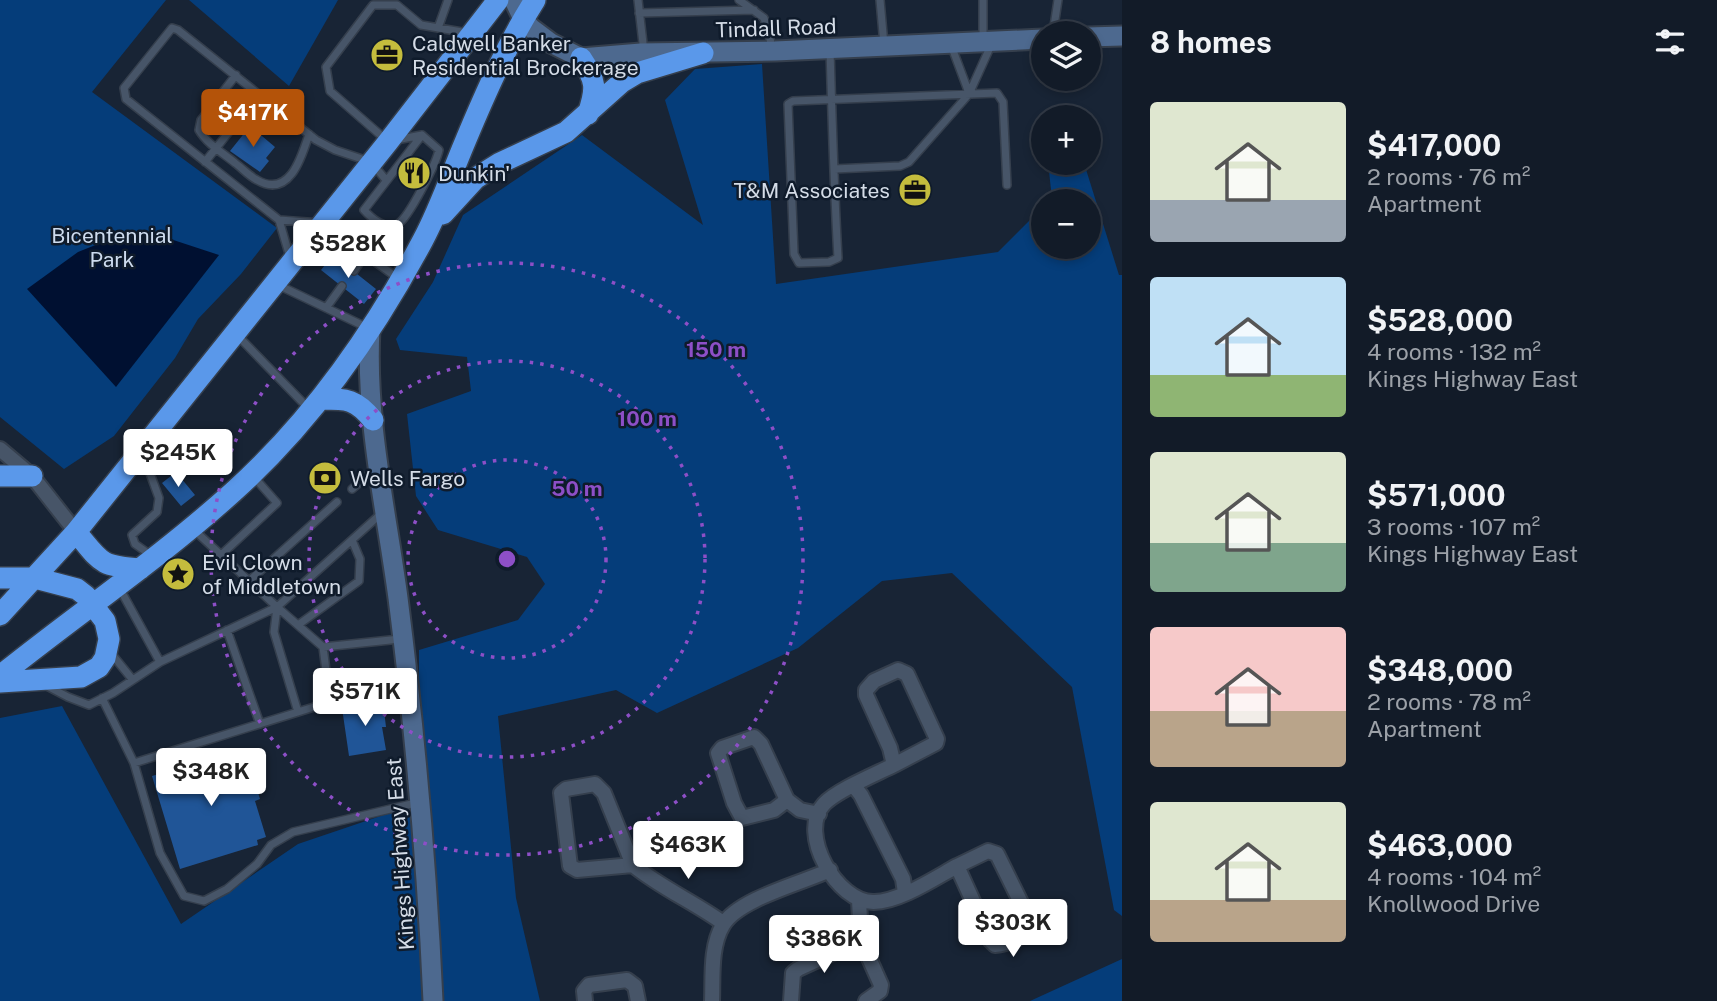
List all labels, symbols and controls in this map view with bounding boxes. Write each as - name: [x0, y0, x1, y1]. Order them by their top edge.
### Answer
- street label: Tindall Road: [715, 13, 837, 43]
- map controls: [1031, 21, 1101, 259]
- button: layers: [1031, 21, 1101, 91]
- icon: filters: [1651, 23, 1689, 61]
- text: 8 homes: [1150, 24, 1272, 60]
- place label: Caldwell Banker Residential Brockerage: [412, 31, 639, 80]
- office icon: Caldwell Banker Residential Brockerage: [368, 36, 406, 74]
- pin: $417K: [204, 90, 302, 149]
- text: $417K: [217, 98, 289, 125]
- button: +: [1031, 105, 1101, 175]
- text: $417,000: [1367, 127, 1501, 163]
- icon: home: [1206, 130, 1290, 214]
- restaurant icon: Dunkin': [395, 154, 433, 192]
- place label: Dunkin': [438, 161, 510, 186]
- text: 2 rooms · 76 m²: [1367, 163, 1530, 190]
- office icon: T&M Associates: [896, 171, 934, 209]
- place label: T&M Associates: [733, 178, 890, 203]
- button: −: [1031, 189, 1101, 259]
- text: Apartment: [1367, 190, 1482, 217]
- pin: $528K: [299, 220, 397, 280]
- park label: Bicentennial Park: [51, 223, 173, 272]
- text: $528K: [309, 229, 387, 256]
- text: $528,000: [1367, 302, 1513, 338]
- icon: home: [1206, 305, 1290, 389]
- text: 150 m: [686, 337, 746, 362]
- text: 4 rooms · 132 m²: [1367, 338, 1541, 365]
- text: Kings Highway East: [1367, 365, 1578, 392]
- text: 100 m: [617, 406, 677, 431]
- pin: $245K: [129, 430, 227, 489]
- text: $245K: [139, 438, 217, 465]
- bank icon: Wells Fargo: [306, 459, 344, 497]
- place label: Wells Fargo: [350, 466, 465, 491]
- text: 50 m: [551, 476, 603, 501]
- text: $571,000: [1367, 477, 1506, 513]
- icon: home: [1206, 480, 1290, 564]
- text: 3 rooms · 107 m²: [1367, 513, 1540, 540]
- text: Kings Highway East: [1367, 540, 1578, 567]
- centre of rings: [495, 547, 519, 571]
- place label: Evil Clown of Middletown: [202, 550, 341, 599]
- place icon: Evil Clown of Middletown: [159, 555, 197, 593]
- text: $348,000: [1367, 652, 1513, 688]
- icon: home: [1206, 655, 1290, 739]
- pin: $571K: [316, 668, 414, 728]
- text: $571K: [329, 677, 401, 704]
- text: 2 rooms · 78 m²: [1367, 688, 1531, 715]
- text: Apartment: [1367, 715, 1482, 742]
- pin: $348K: [162, 748, 260, 808]
- text: $348K: [172, 757, 250, 784]
- street label: Kings Highway East: [381, 757, 419, 951]
- pin: $463K: [639, 822, 737, 881]
- text: $463,000: [1367, 827, 1513, 863]
- text: $463K: [649, 830, 727, 857]
- icon: home: [1206, 830, 1290, 914]
- text: 4 rooms · 104 m²: [1367, 863, 1541, 890]
- text: Knollwood Drive: [1367, 890, 1540, 917]
- pin: $303K: [964, 900, 1062, 959]
- text: $303K: [974, 908, 1052, 935]
- pin: $386K: [775, 916, 873, 975]
- text: $386K: [785, 924, 863, 951]

